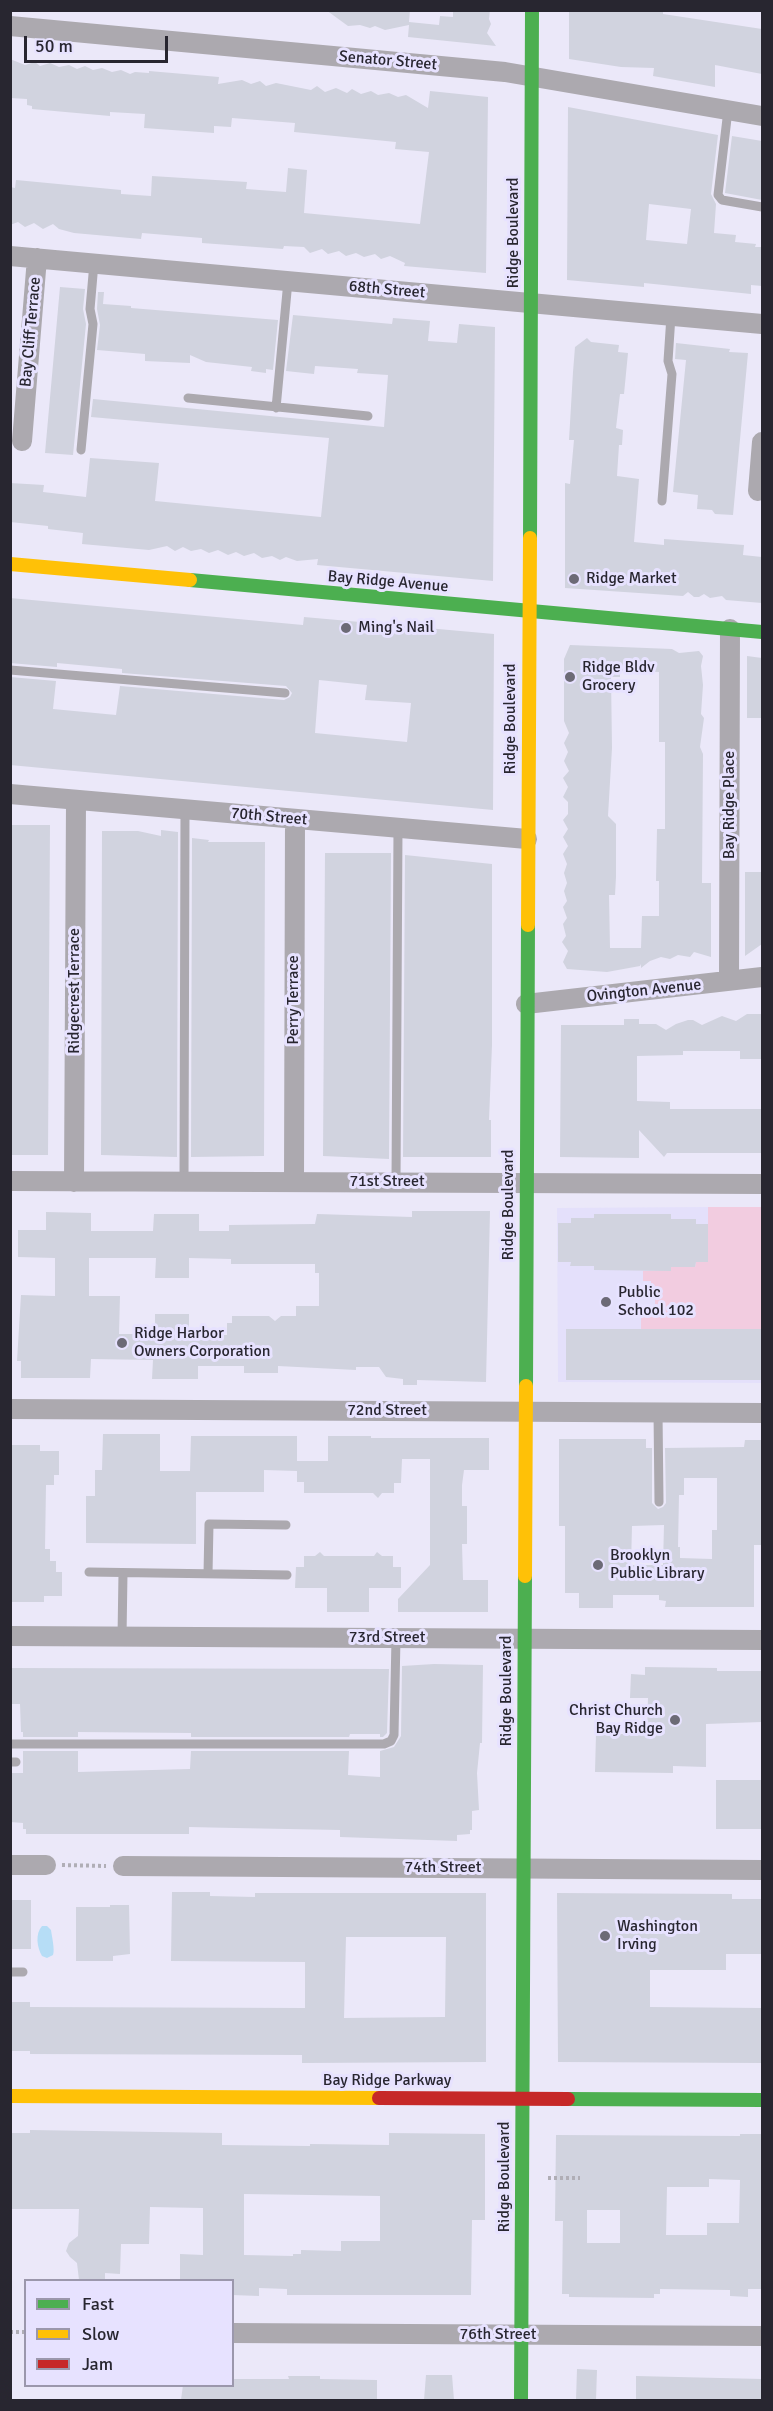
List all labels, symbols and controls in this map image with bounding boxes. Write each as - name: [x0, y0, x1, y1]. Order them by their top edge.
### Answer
- scale bar: [27, 24, 171, 62]
- text: 50 m: [35, 35, 73, 57]
- street label: Senator Street: [338, 47, 438, 75]
- street label: Ridge Boulevard: [504, 177, 524, 289]
- street label: Bay Cliff Terrace: [17, 276, 45, 388]
- street label: 68th Street: [348, 277, 426, 303]
- street label: Bay Ridge Avenue: [327, 567, 449, 597]
- place label: Ridge Market: [586, 569, 677, 589]
- marker: Ridge Market: [567, 572, 581, 586]
- place label: Ming's Nail: [358, 618, 434, 638]
- marker: Ming's Nail: [339, 621, 353, 635]
- place label: Ridge Bldv Grocery: [582, 658, 654, 696]
- street label: Ridge Boulevard: [501, 663, 521, 775]
- marker: Ridge Bldv Grocery: [563, 670, 577, 684]
- street label: Bay Ridge Place: [720, 751, 740, 859]
- street label: 70th Street: [230, 804, 308, 830]
- street label: Ridgecrest Terrace: [65, 928, 85, 1054]
- street label: Perry Terrace: [284, 955, 304, 1045]
- street label: Ovington Avenue: [586, 975, 702, 1007]
- street label: Ridge Boulevard: [499, 1149, 519, 1261]
- street label: 71st Street: [349, 1172, 425, 1192]
- place label: Public School 102: [618, 1283, 694, 1321]
- marker: Public School 102: [599, 1295, 613, 1309]
- place label: Ridge Harbor Owners Corporation: [134, 1324, 271, 1362]
- marker: Ridge Harbor Owners Corporation: [115, 1336, 129, 1350]
- street label: 72nd Street: [347, 1401, 427, 1421]
- place label: Brooklyn Public Library: [610, 1546, 705, 1584]
- marker: Brooklyn Public Library: [591, 1558, 605, 1572]
- street label: 73rd Street: [349, 1628, 425, 1648]
- street label: Ridge Boulevard: [497, 1635, 517, 1747]
- place label: Christ Church Bay Ridge: [569, 1701, 663, 1739]
- marker: Christ Church Bay Ridge: [668, 1713, 682, 1727]
- street label: 74th Street: [405, 1858, 481, 1878]
- place label: Washington Irving: [617, 1917, 698, 1955]
- marker: Washington Irving: [598, 1929, 612, 1943]
- street label: Bay Ridge Parkway: [323, 2071, 451, 2091]
- street label: Ridge Boulevard: [495, 2121, 515, 2233]
- legend: [24, 2279, 234, 2387]
- text: Fast: [82, 2293, 114, 2315]
- text: Slow: [82, 2323, 119, 2345]
- street label: 76th Street: [460, 2325, 536, 2345]
- text: Jam: [82, 2353, 113, 2375]

